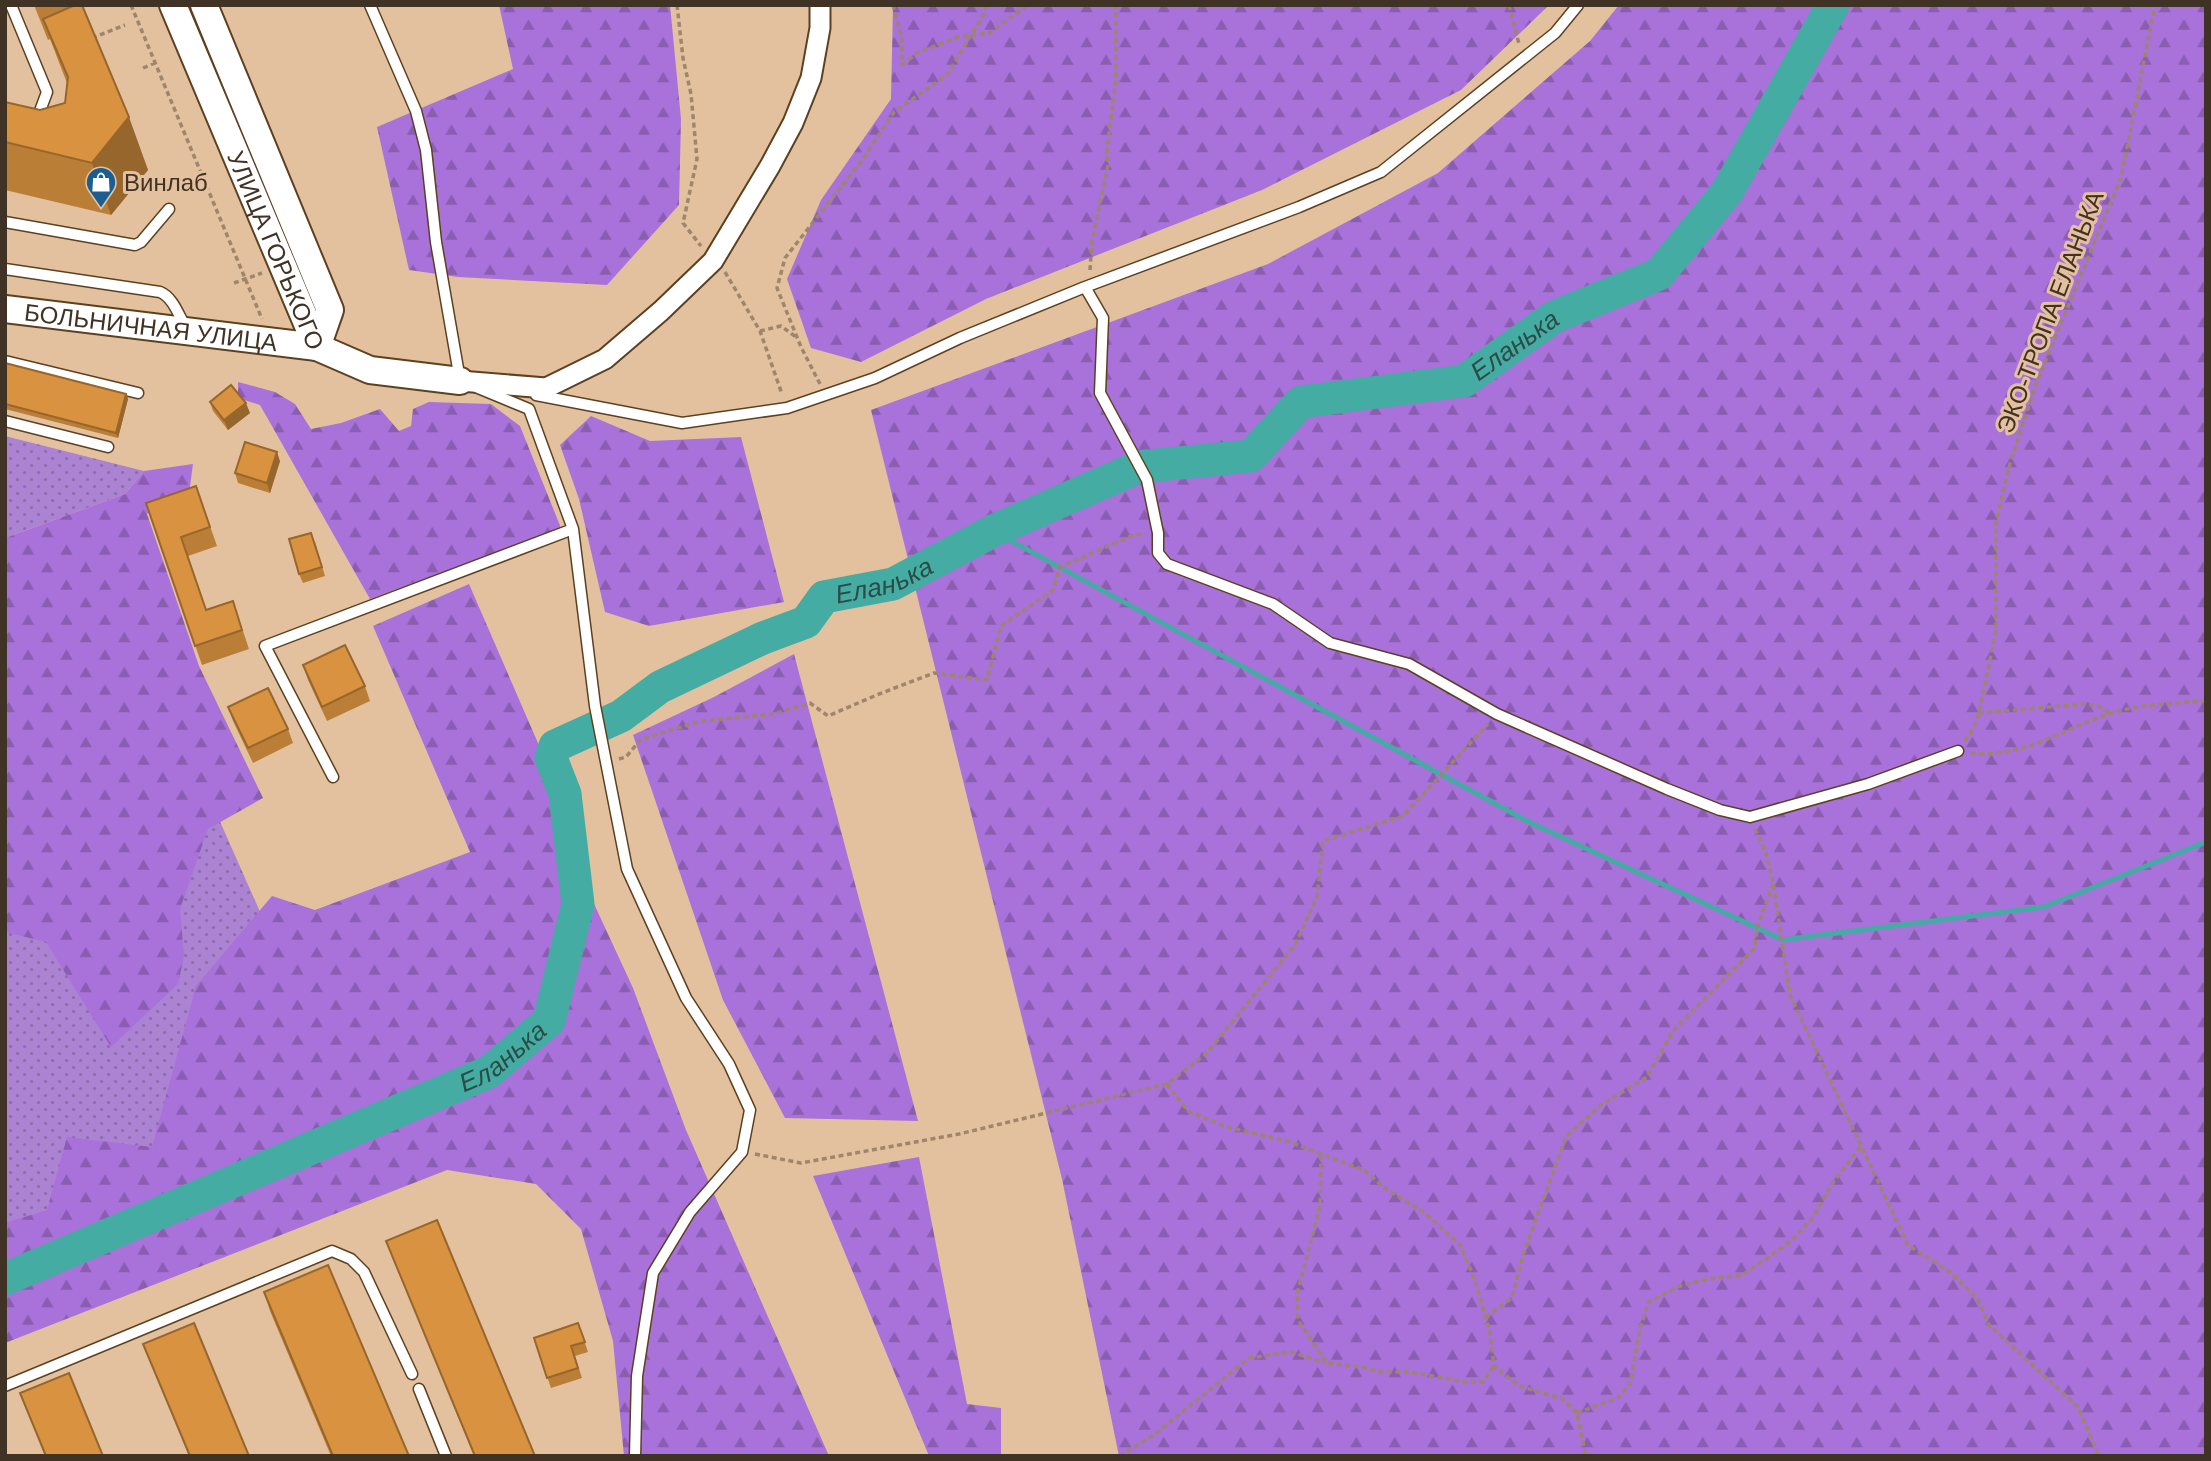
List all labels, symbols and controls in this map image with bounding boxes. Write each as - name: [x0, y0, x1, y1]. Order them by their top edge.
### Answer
- street label: УЛИЦА ГОРЬКОГО: [223, 147, 330, 353]
- shop icon: Винлаб: [84, 165, 118, 209]
- place label: Винлаб: [124, 169, 208, 196]
- street label: ЭКО-ТРОПА ЕЛАНЬКА: [1991, 187, 2109, 437]
- street label: БОЛЬНИЧНАЯ УЛИЦА: [23, 298, 279, 356]
- water label: Еланька: [1465, 303, 1565, 387]
- water label: Еланька: [833, 551, 938, 610]
- water label: Еланька: [455, 1015, 552, 1098]

